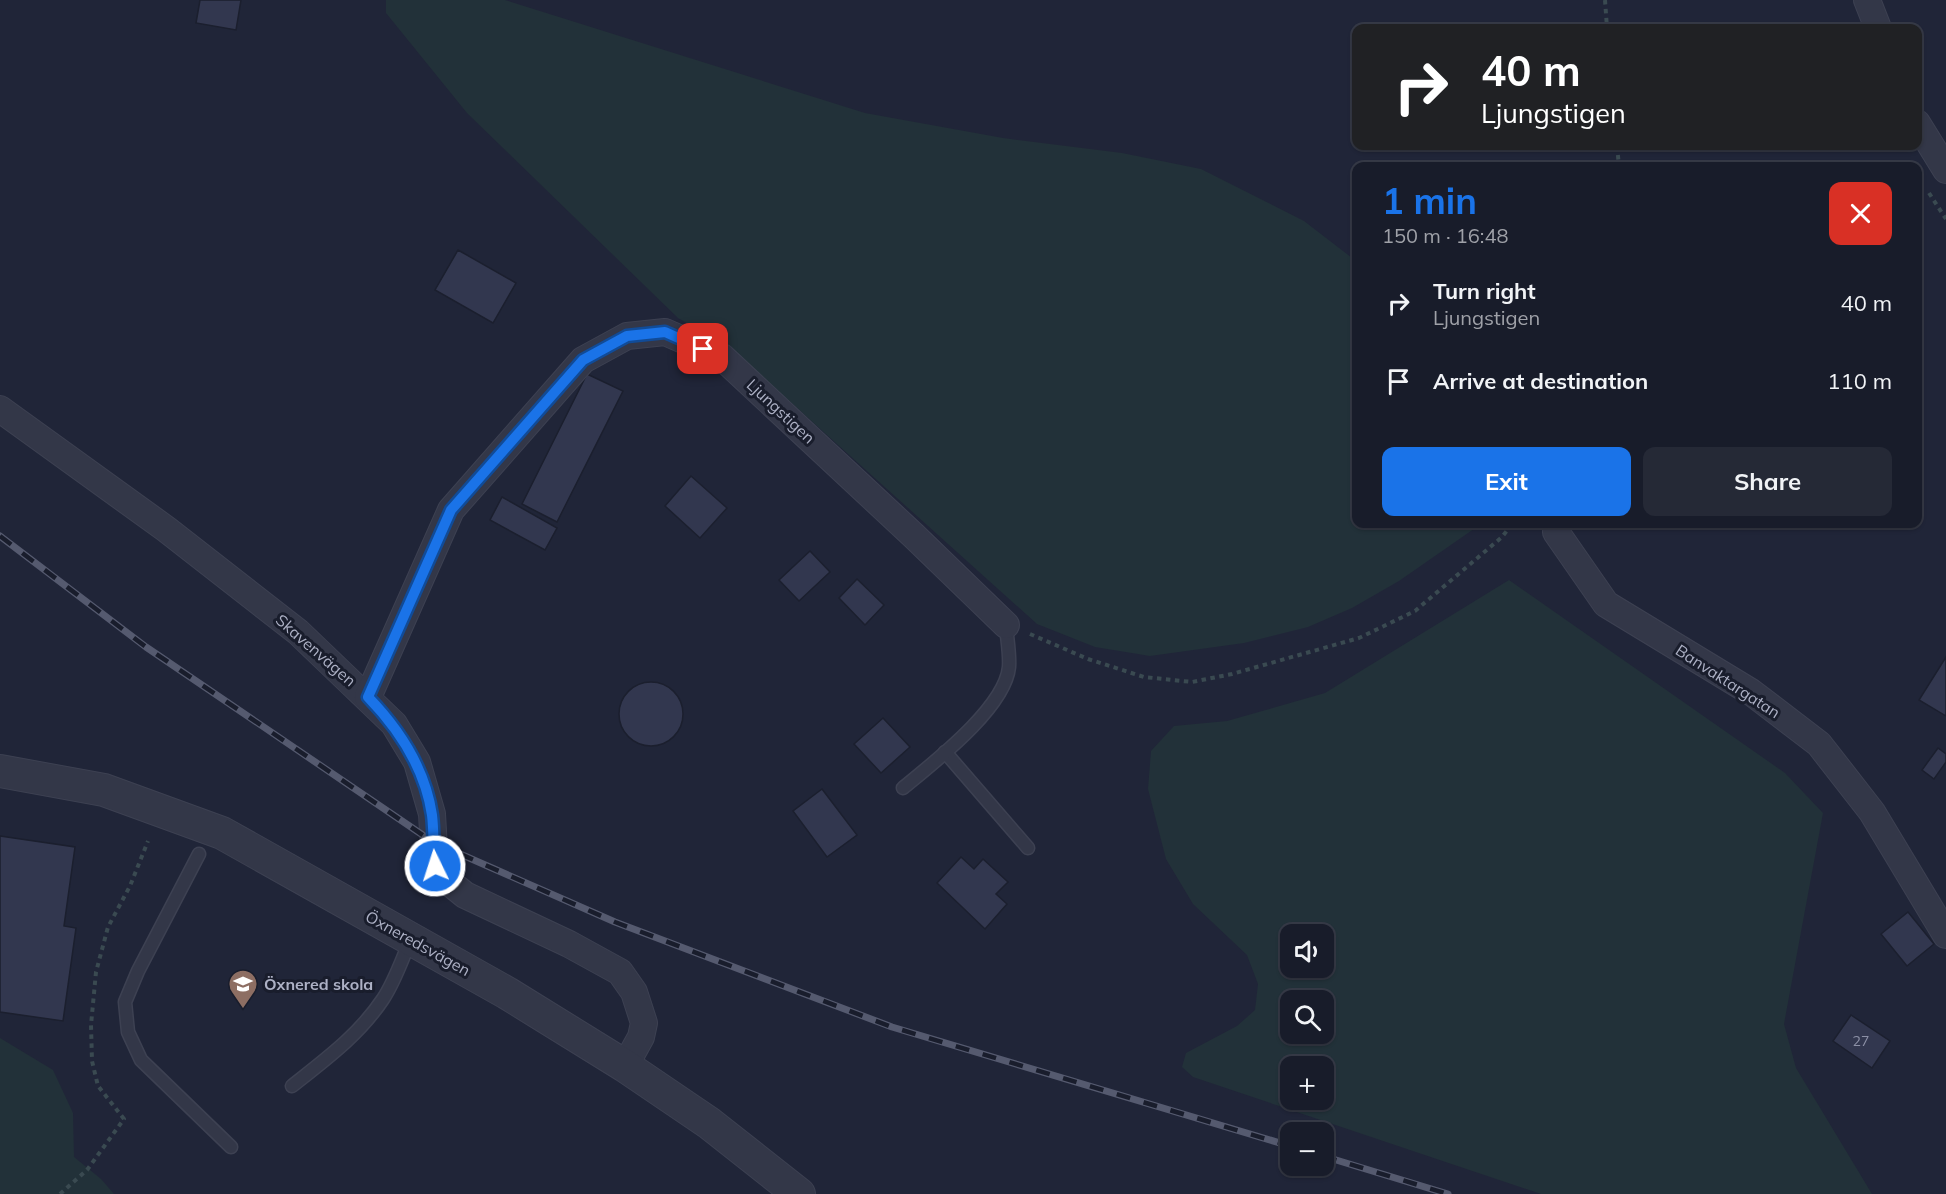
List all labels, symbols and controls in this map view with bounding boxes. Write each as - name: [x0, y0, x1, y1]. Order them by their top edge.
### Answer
- text: 40 m: [1481, 44, 1581, 97]
- icon: right: [1382, 48, 1460, 126]
- text: Ljungstigen: [1481, 96, 1626, 130]
- text: 1 min: [1382, 178, 1477, 223]
- button: close: [1829, 182, 1892, 245]
- text: 150 m · 16:48: [1382, 223, 1508, 248]
- text: Turn right: [1433, 277, 1536, 305]
- icon: right: [1382, 287, 1415, 320]
- text: 40 m: [1841, 289, 1892, 317]
- text: Ljungstigen: [1433, 305, 1540, 330]
- pin: [677, 323, 728, 374]
- icon: arrive: [686, 332, 719, 365]
- icon: arrive: [1382, 365, 1415, 398]
- text: Arrive at destination: [1433, 367, 1648, 395]
- text: 110 m: [1827, 367, 1892, 395]
- street label: Ljungstigen: [743, 374, 819, 448]
- button: Exit: [1382, 447, 1631, 516]
- button: Share: [1643, 447, 1892, 516]
- street label: Skavenvägen: [272, 610, 360, 690]
- street label: Banvaktargatan: [1672, 640, 1784, 722]
- position arrow: [403, 834, 467, 898]
- street label: Öxneredsvägen: [362, 906, 474, 980]
- map controls: [1280, 924, 1334, 1176]
- button: sound: [1280, 924, 1334, 978]
- school or university icon: Öxnered skola: [227, 968, 259, 1010]
- place label: Öxnered skola: [264, 974, 373, 994]
- button: search: [1280, 990, 1334, 1044]
- house number: 27: [1853, 1032, 1869, 1050]
- button: +: [1280, 1056, 1334, 1110]
- button: −: [1280, 1122, 1334, 1176]

